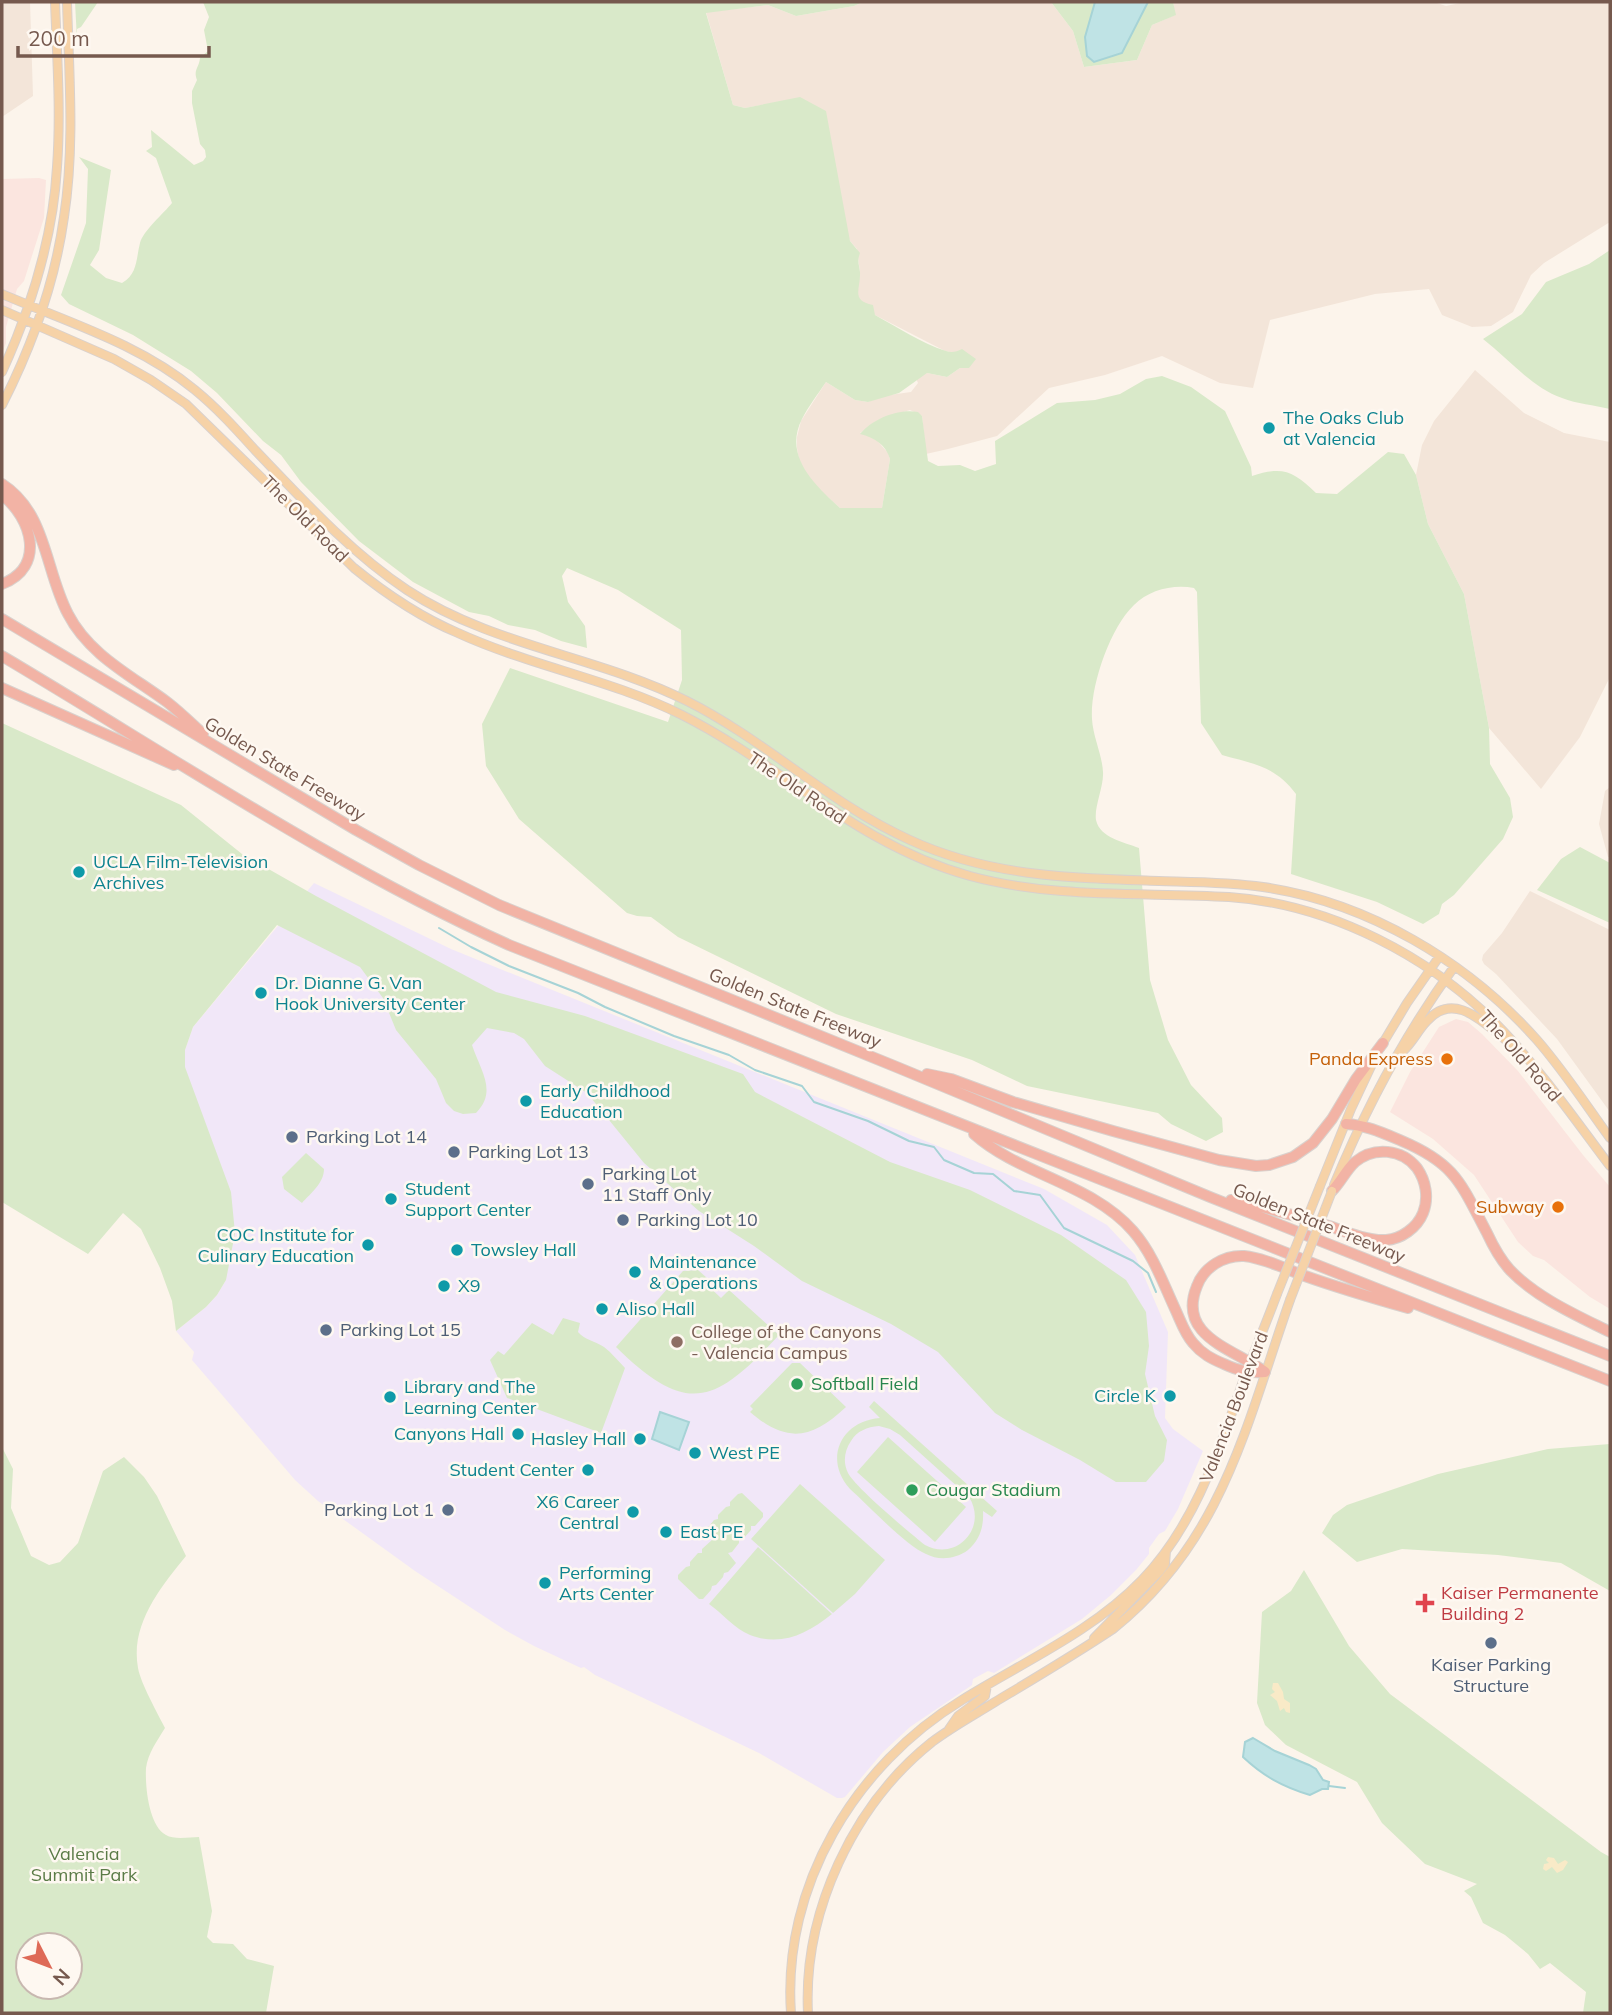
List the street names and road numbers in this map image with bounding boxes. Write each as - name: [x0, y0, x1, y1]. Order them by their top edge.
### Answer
- street label: The Old Road: [257, 470, 354, 567]
- street label: Golden State Freeway: [200, 711, 370, 826]
- street label: The Old Road: [744, 746, 851, 829]
- street label: Golden State Freeway: [706, 962, 885, 1053]
- street label: The Old Road: [1474, 1005, 1566, 1106]
- street label: Golden State Freeway: [1230, 1177, 1409, 1268]
- street label: Valencia Boulevard: [1194, 1328, 1273, 1486]

